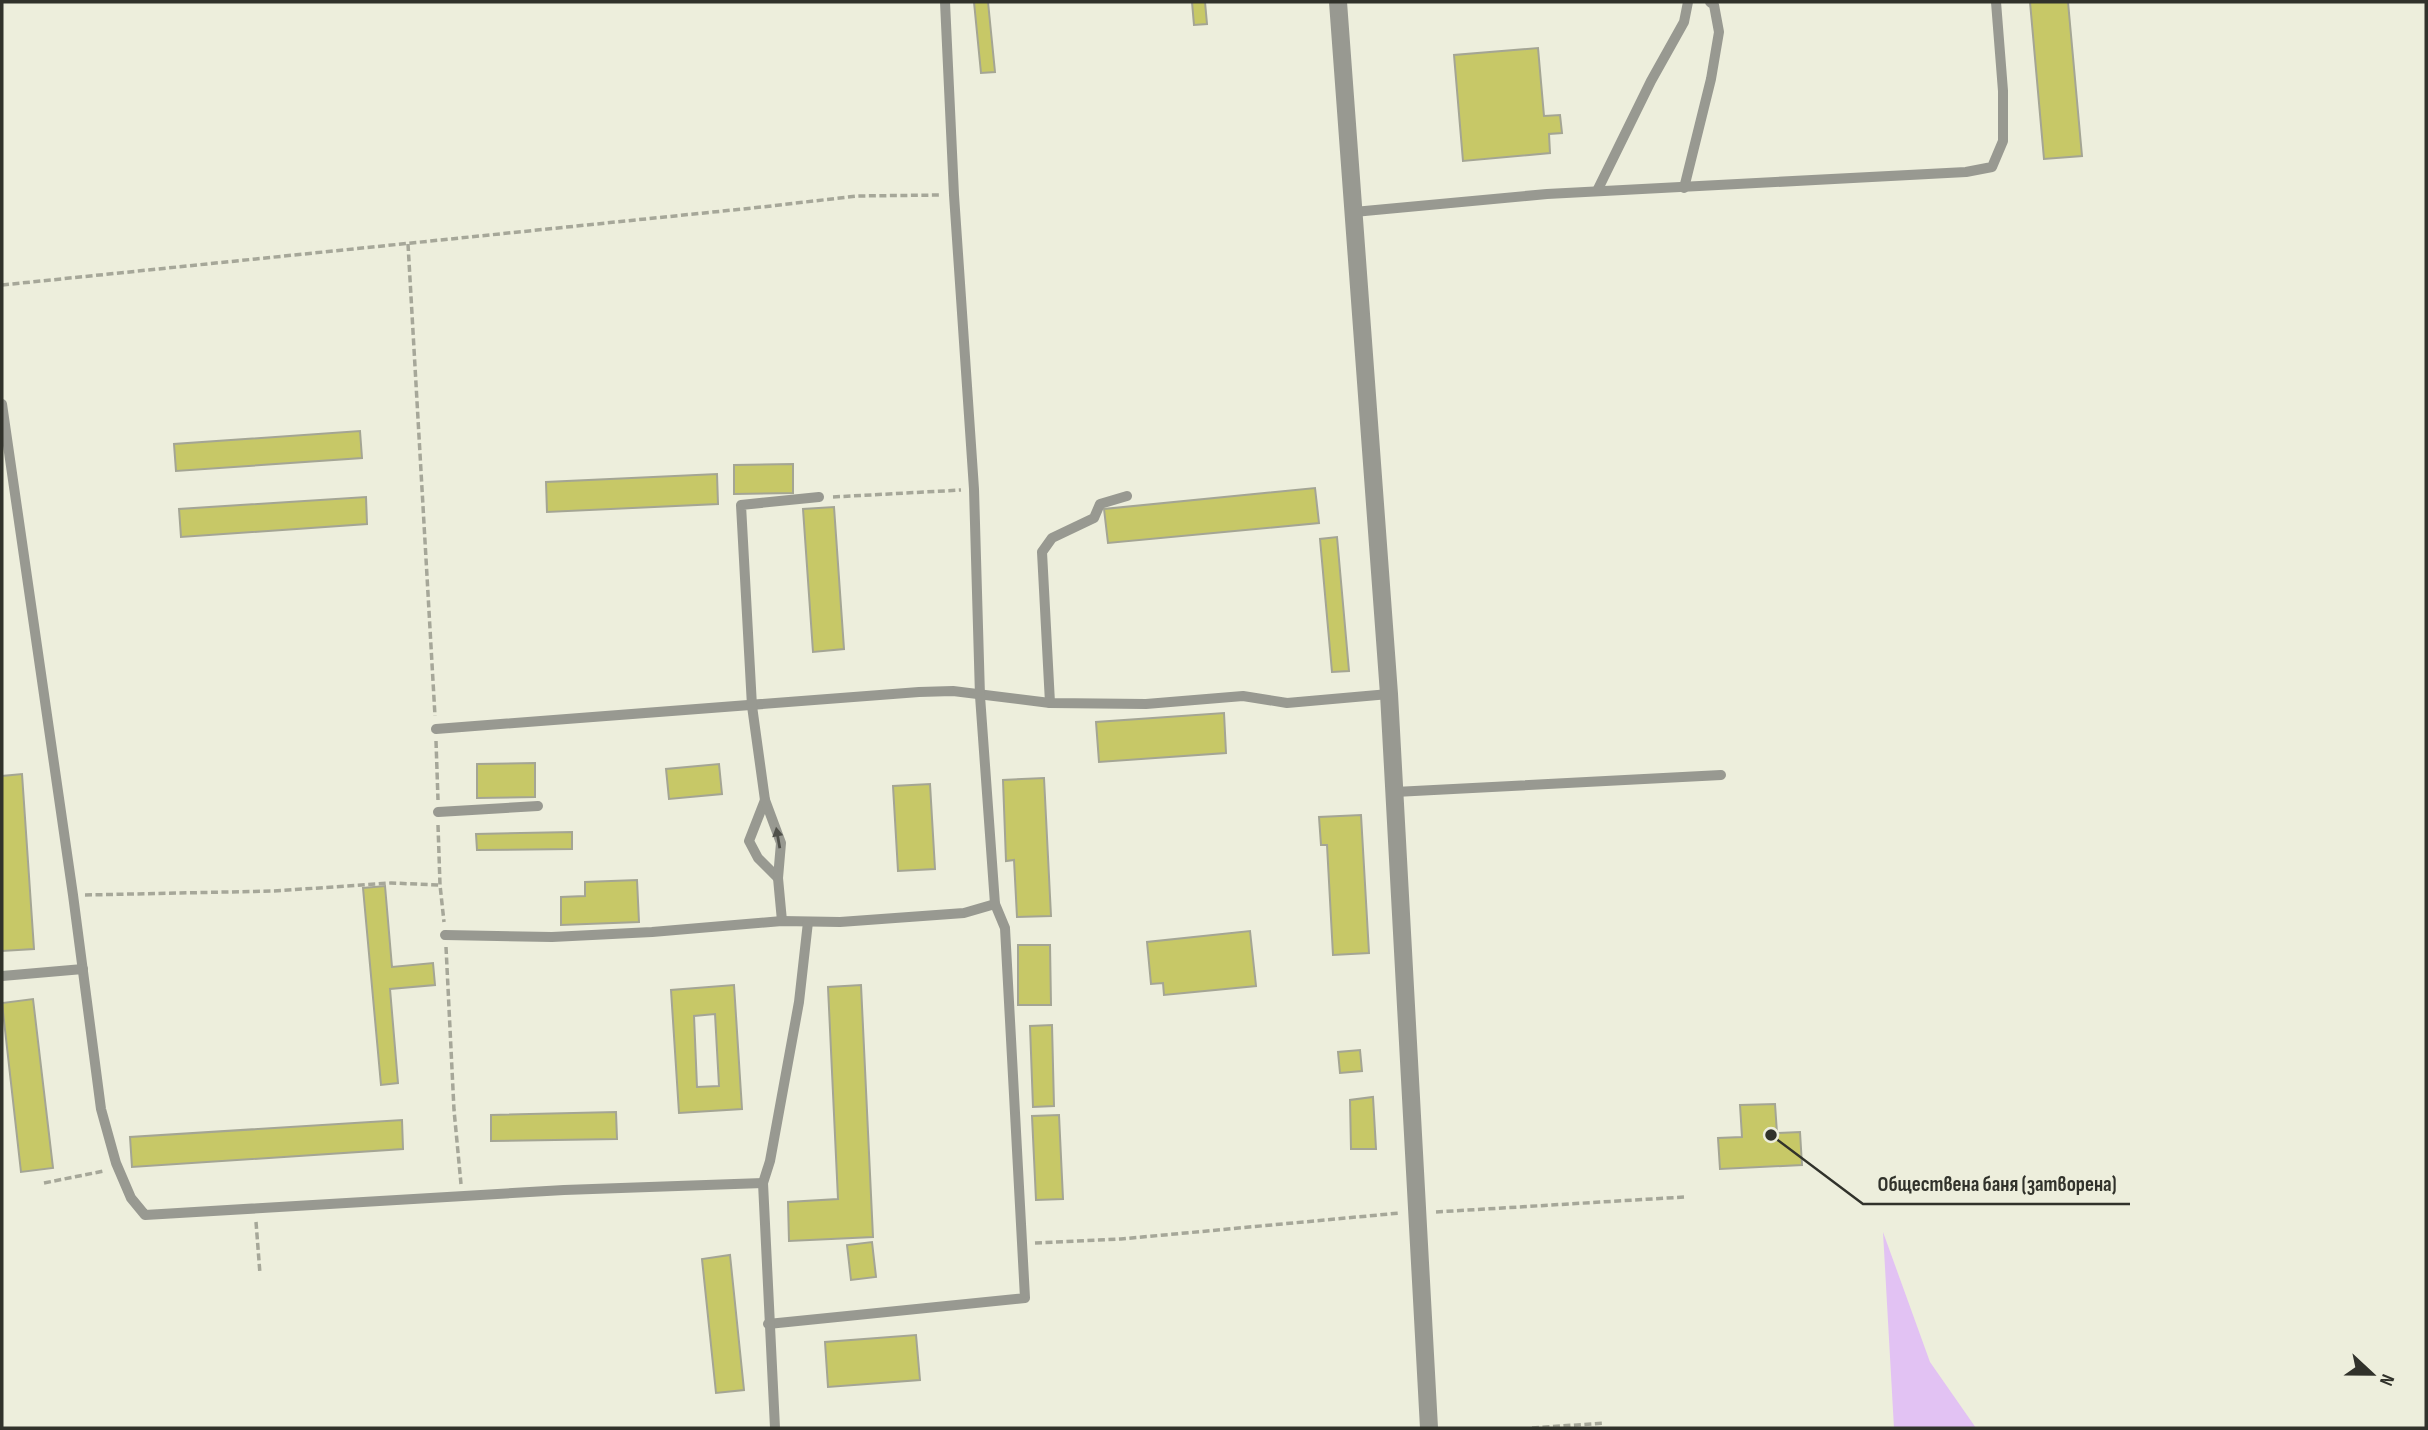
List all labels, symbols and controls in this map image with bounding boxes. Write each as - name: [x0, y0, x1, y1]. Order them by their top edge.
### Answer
- one-way arrow: [773, 827, 784, 849]
- callout: Обществена баня (затворена): [1863, 1162, 2130, 1204]
- text: Обществена баня (затворена): [1877, 1172, 2117, 1197]
- north arrow: [2337, 1339, 2407, 1409]
- text: N: [2374, 1371, 2399, 1389]

